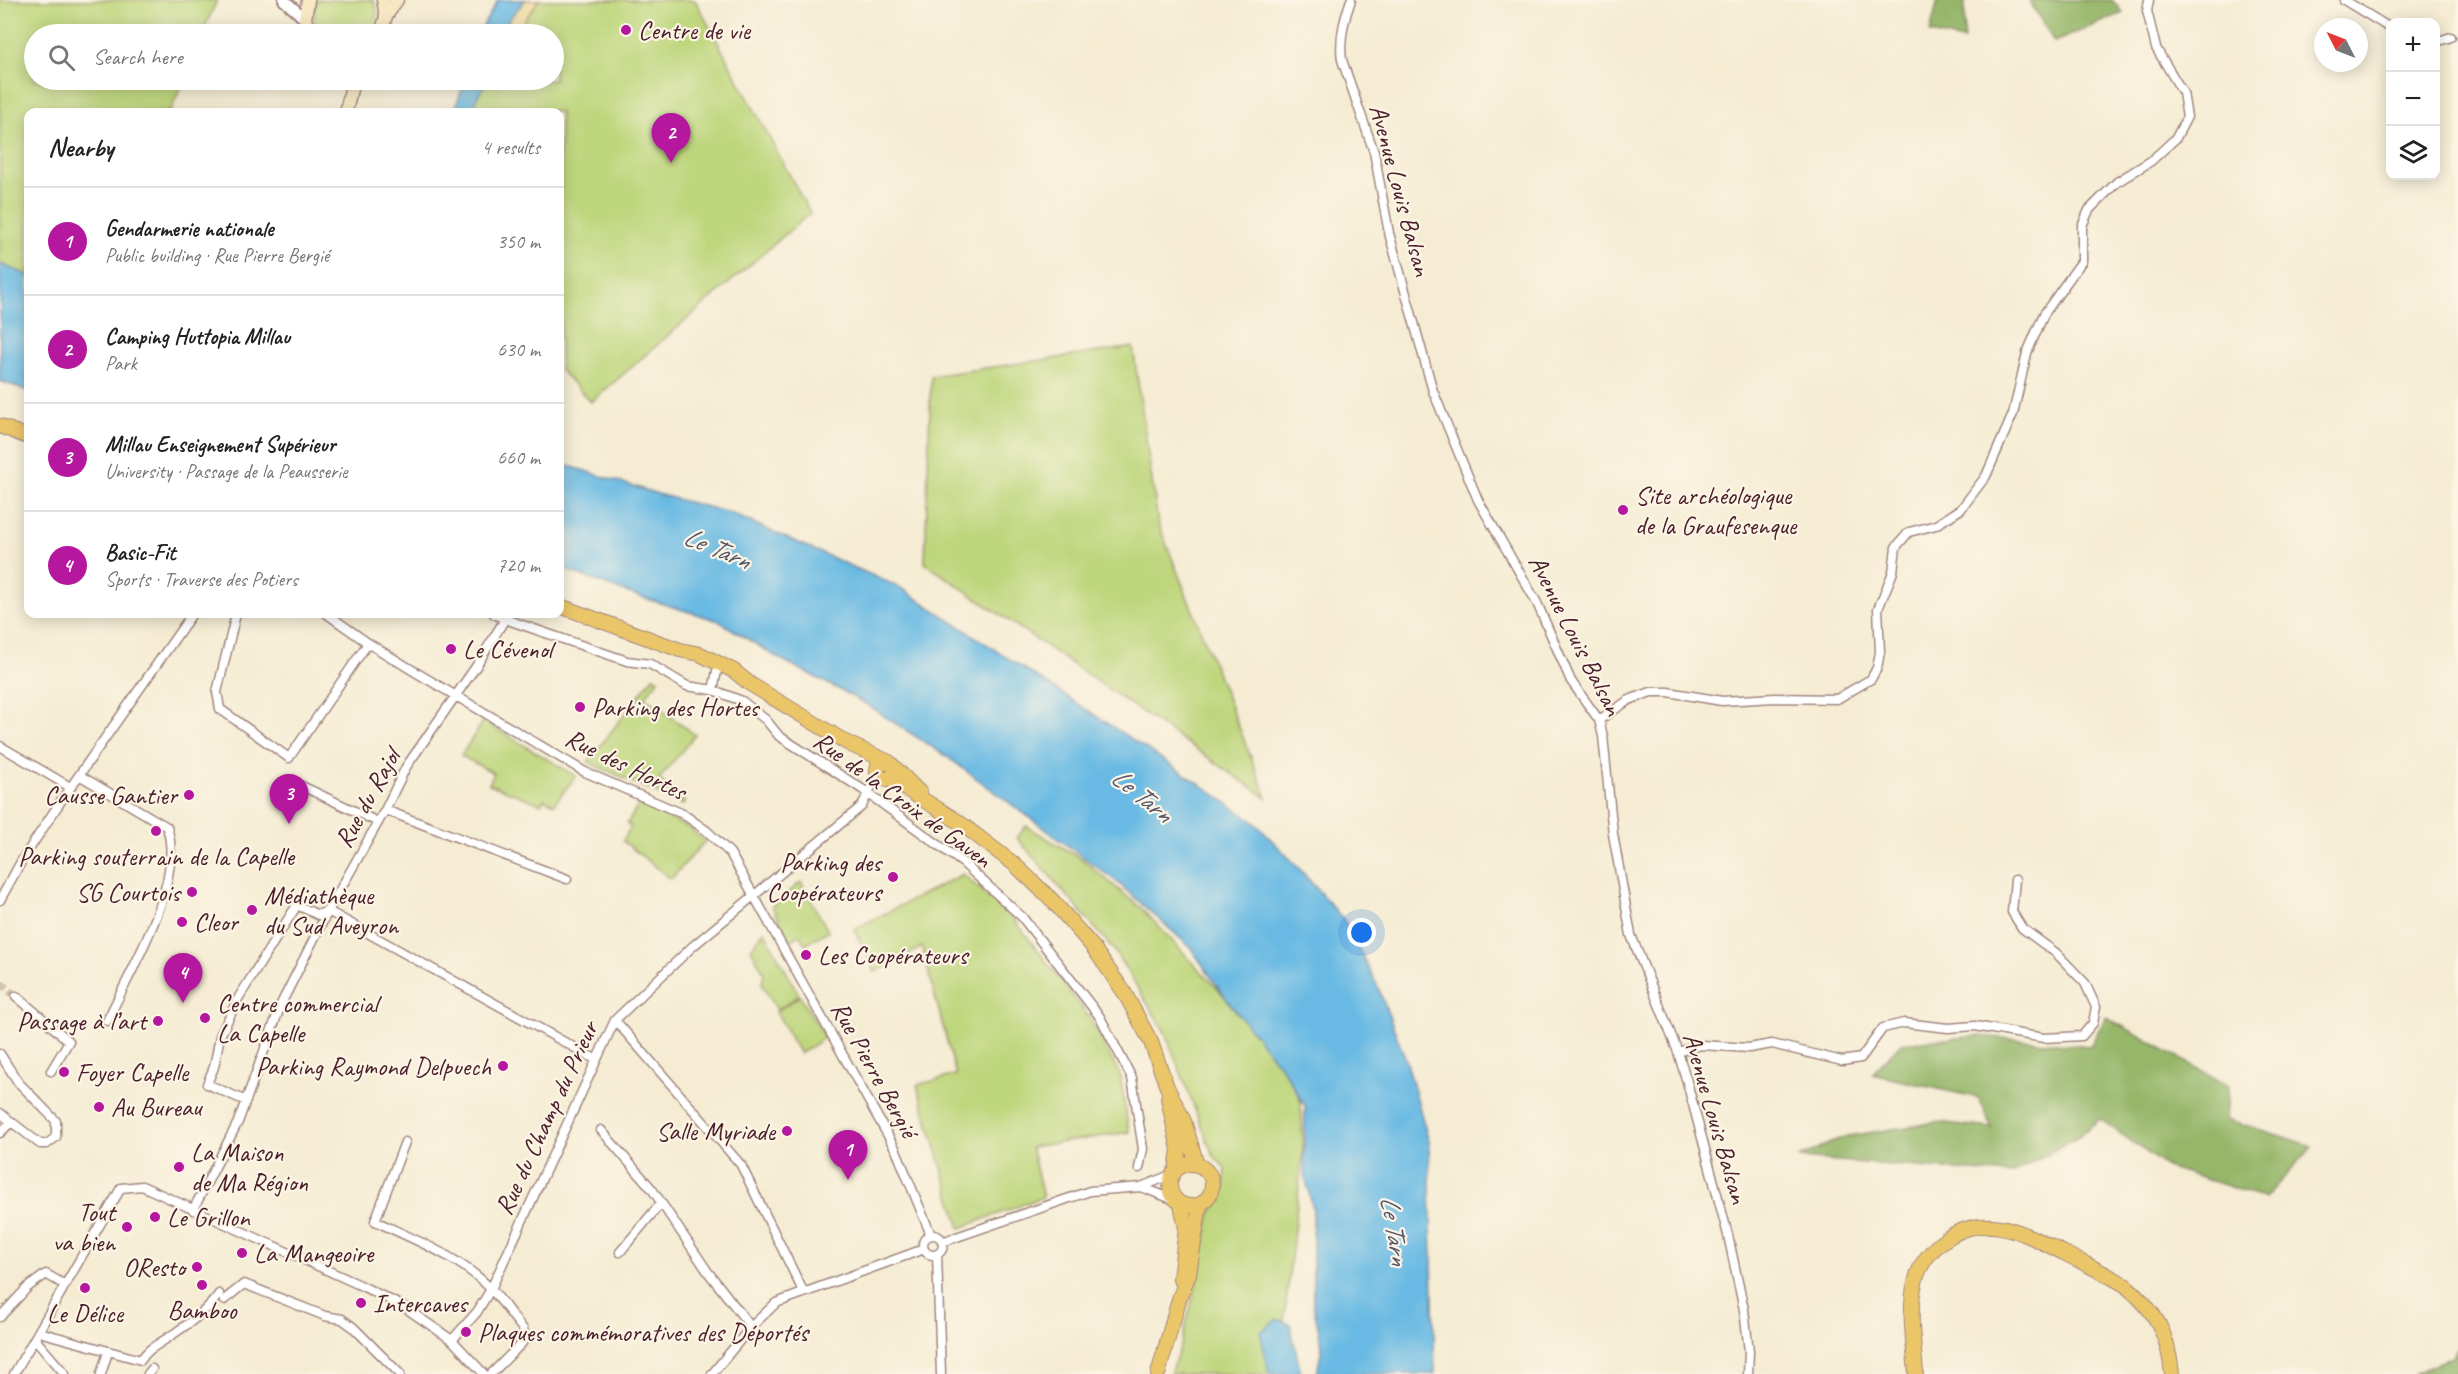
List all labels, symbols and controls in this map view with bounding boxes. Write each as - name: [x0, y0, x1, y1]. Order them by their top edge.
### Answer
- place label: Centre de vie: [638, 14, 752, 47]
- north arrow: [2314, 18, 2368, 72]
- map controls: [2386, 18, 2440, 180]
- button: +: [2386, 18, 2440, 72]
- marker: Centre de vie: [619, 23, 633, 37]
- search box: [24, 24, 564, 90]
- icon: search: [45, 41, 78, 74]
- text: Search here: [93, 43, 183, 71]
- button: −: [2386, 72, 2440, 126]
- street label: Avenue Louis Balsan: [1362, 101, 1440, 281]
- pin: 2: [652, 114, 690, 163]
- button: layers: [2386, 126, 2440, 180]
- text: Nearby: [48, 131, 113, 164]
- text: 4 results: [481, 135, 540, 160]
- text: Gendarmerie nationale: [105, 215, 273, 243]
- text: 1: [63, 229, 72, 254]
- text: 350 m: [497, 229, 540, 254]
- text: Public building · Rue Pierre Bergié: [105, 243, 329, 268]
- text: Camping Huttopia Millau: [105, 323, 290, 351]
- text: 2: [63, 337, 72, 362]
- text: 630 m: [497, 337, 540, 362]
- text: Park: [105, 351, 137, 376]
- text: Millau Enseignement Supérieur: [105, 431, 335, 459]
- text: 3: [63, 445, 72, 470]
- text: 660 m: [497, 445, 540, 470]
- text: University · Passage de la Peausserie: [105, 459, 347, 484]
- place label: Site archéologique de la Graufesenque: [1635, 479, 1798, 542]
- marker: Site archéologique de la Graufesenque: [1616, 503, 1630, 517]
- water label: Le Tarn: [679, 519, 758, 578]
- text: Basic-Fit: [105, 539, 176, 567]
- street label: Avenue Louis Balsan: [1521, 549, 1631, 722]
- text: 4: [63, 553, 72, 578]
- text: 720 m: [497, 553, 540, 578]
- text: Sports · Traverse des Potiers: [105, 567, 298, 592]
- place label: Le Cévenol: [463, 633, 557, 666]
- marker: Le Cévenol: [444, 642, 458, 656]
- place label: Parking des Hortes: [592, 691, 760, 724]
- marker: Parking des Hortes: [573, 700, 587, 714]
- street label: Rue des Hortes: [560, 721, 694, 809]
- street label: Rue de la Croix de Gaven: [807, 724, 999, 876]
- street label: Rue du Rajol: [327, 739, 410, 853]
- water label: Le Tarn: [1105, 760, 1182, 832]
- pin: 3: [270, 774, 308, 824]
- place label: Causse Gantier: [44, 779, 179, 812]
- marker: Causse Gantier: [182, 788, 196, 802]
- marker: Parking souterrain de la Capelle: [149, 824, 163, 838]
- place label: Parking souterrain de la Capelle: [18, 840, 295, 873]
- place label: Parking des Coopérateurs: [767, 846, 883, 909]
- marker: Parking des Coopérateurs: [886, 870, 900, 884]
- place label: SG Courtois: [76, 876, 182, 909]
- place label: Médiathèque du Sud Aveyron: [264, 879, 399, 942]
- marker: SG Courtois: [185, 885, 199, 899]
- marker: Médiathèque du Sud Aveyron: [245, 903, 259, 917]
- place label: Cleor: [194, 906, 239, 939]
- marker: Cleor: [175, 915, 189, 929]
- your location: [1347, 918, 1376, 947]
- place label: Les Coopérateurs: [818, 939, 969, 972]
- marker: Les Coopérateurs: [799, 948, 813, 962]
- pin: 4: [164, 954, 202, 1003]
- place label: Centre commercial La Capelle: [217, 987, 382, 1050]
- street label: Rue Pierre Bergié: [824, 995, 927, 1146]
- place label: Passage à l’art: [17, 1005, 148, 1038]
- marker: Centre commercial La Capelle: [198, 1011, 212, 1025]
- marker: Passage à l’art: [151, 1014, 165, 1028]
- street label: Rue du Champ du Prieur: [487, 1014, 607, 1220]
- street label: Avenue Louis Balsan: [1675, 1029, 1756, 1209]
- place label: Parking Raymond Delpuech: [256, 1050, 492, 1083]
- place label: Foyer Capelle: [76, 1056, 190, 1089]
- marker: Parking Raymond Delpuech: [496, 1059, 510, 1073]
- marker: Foyer Capelle: [57, 1065, 71, 1079]
- place label: Au Bureau: [111, 1091, 204, 1124]
- marker: Au Bureau: [92, 1100, 106, 1114]
- place label: Salle Myriade: [656, 1115, 777, 1148]
- marker: Salle Myriade: [780, 1124, 794, 1138]
- pin: 1: [828, 1130, 868, 1180]
- place label: La Maison de Ma Région: [191, 1136, 308, 1199]
- marker: La Maison de Ma Région: [172, 1160, 186, 1174]
- water label: Le Tarn: [1373, 1193, 1418, 1270]
- place label: Tout va bien: [53, 1196, 117, 1259]
- place label: Le Grillon: [167, 1201, 251, 1234]
- marker: Le Grillon: [148, 1210, 162, 1224]
- marker: Tout va bien: [120, 1220, 134, 1234]
- place label: La Mangeoire: [254, 1237, 375, 1270]
- marker: La Mangeoire: [235, 1246, 249, 1260]
- place label: OResto: [123, 1251, 188, 1284]
- marker: OResto: [190, 1260, 204, 1274]
- marker: Bamboo: [195, 1278, 209, 1292]
- marker: Le Délice: [78, 1281, 92, 1295]
- place label: Intercaves: [373, 1287, 469, 1320]
- place label: Bamboo: [167, 1294, 238, 1327]
- marker: Intercaves: [354, 1296, 368, 1310]
- place label: Le Délice: [47, 1297, 125, 1330]
- place label: Plaques commémoratives des Déportés: [478, 1316, 810, 1349]
- marker: Plaques commémoratives des Déportés: [459, 1325, 473, 1339]

